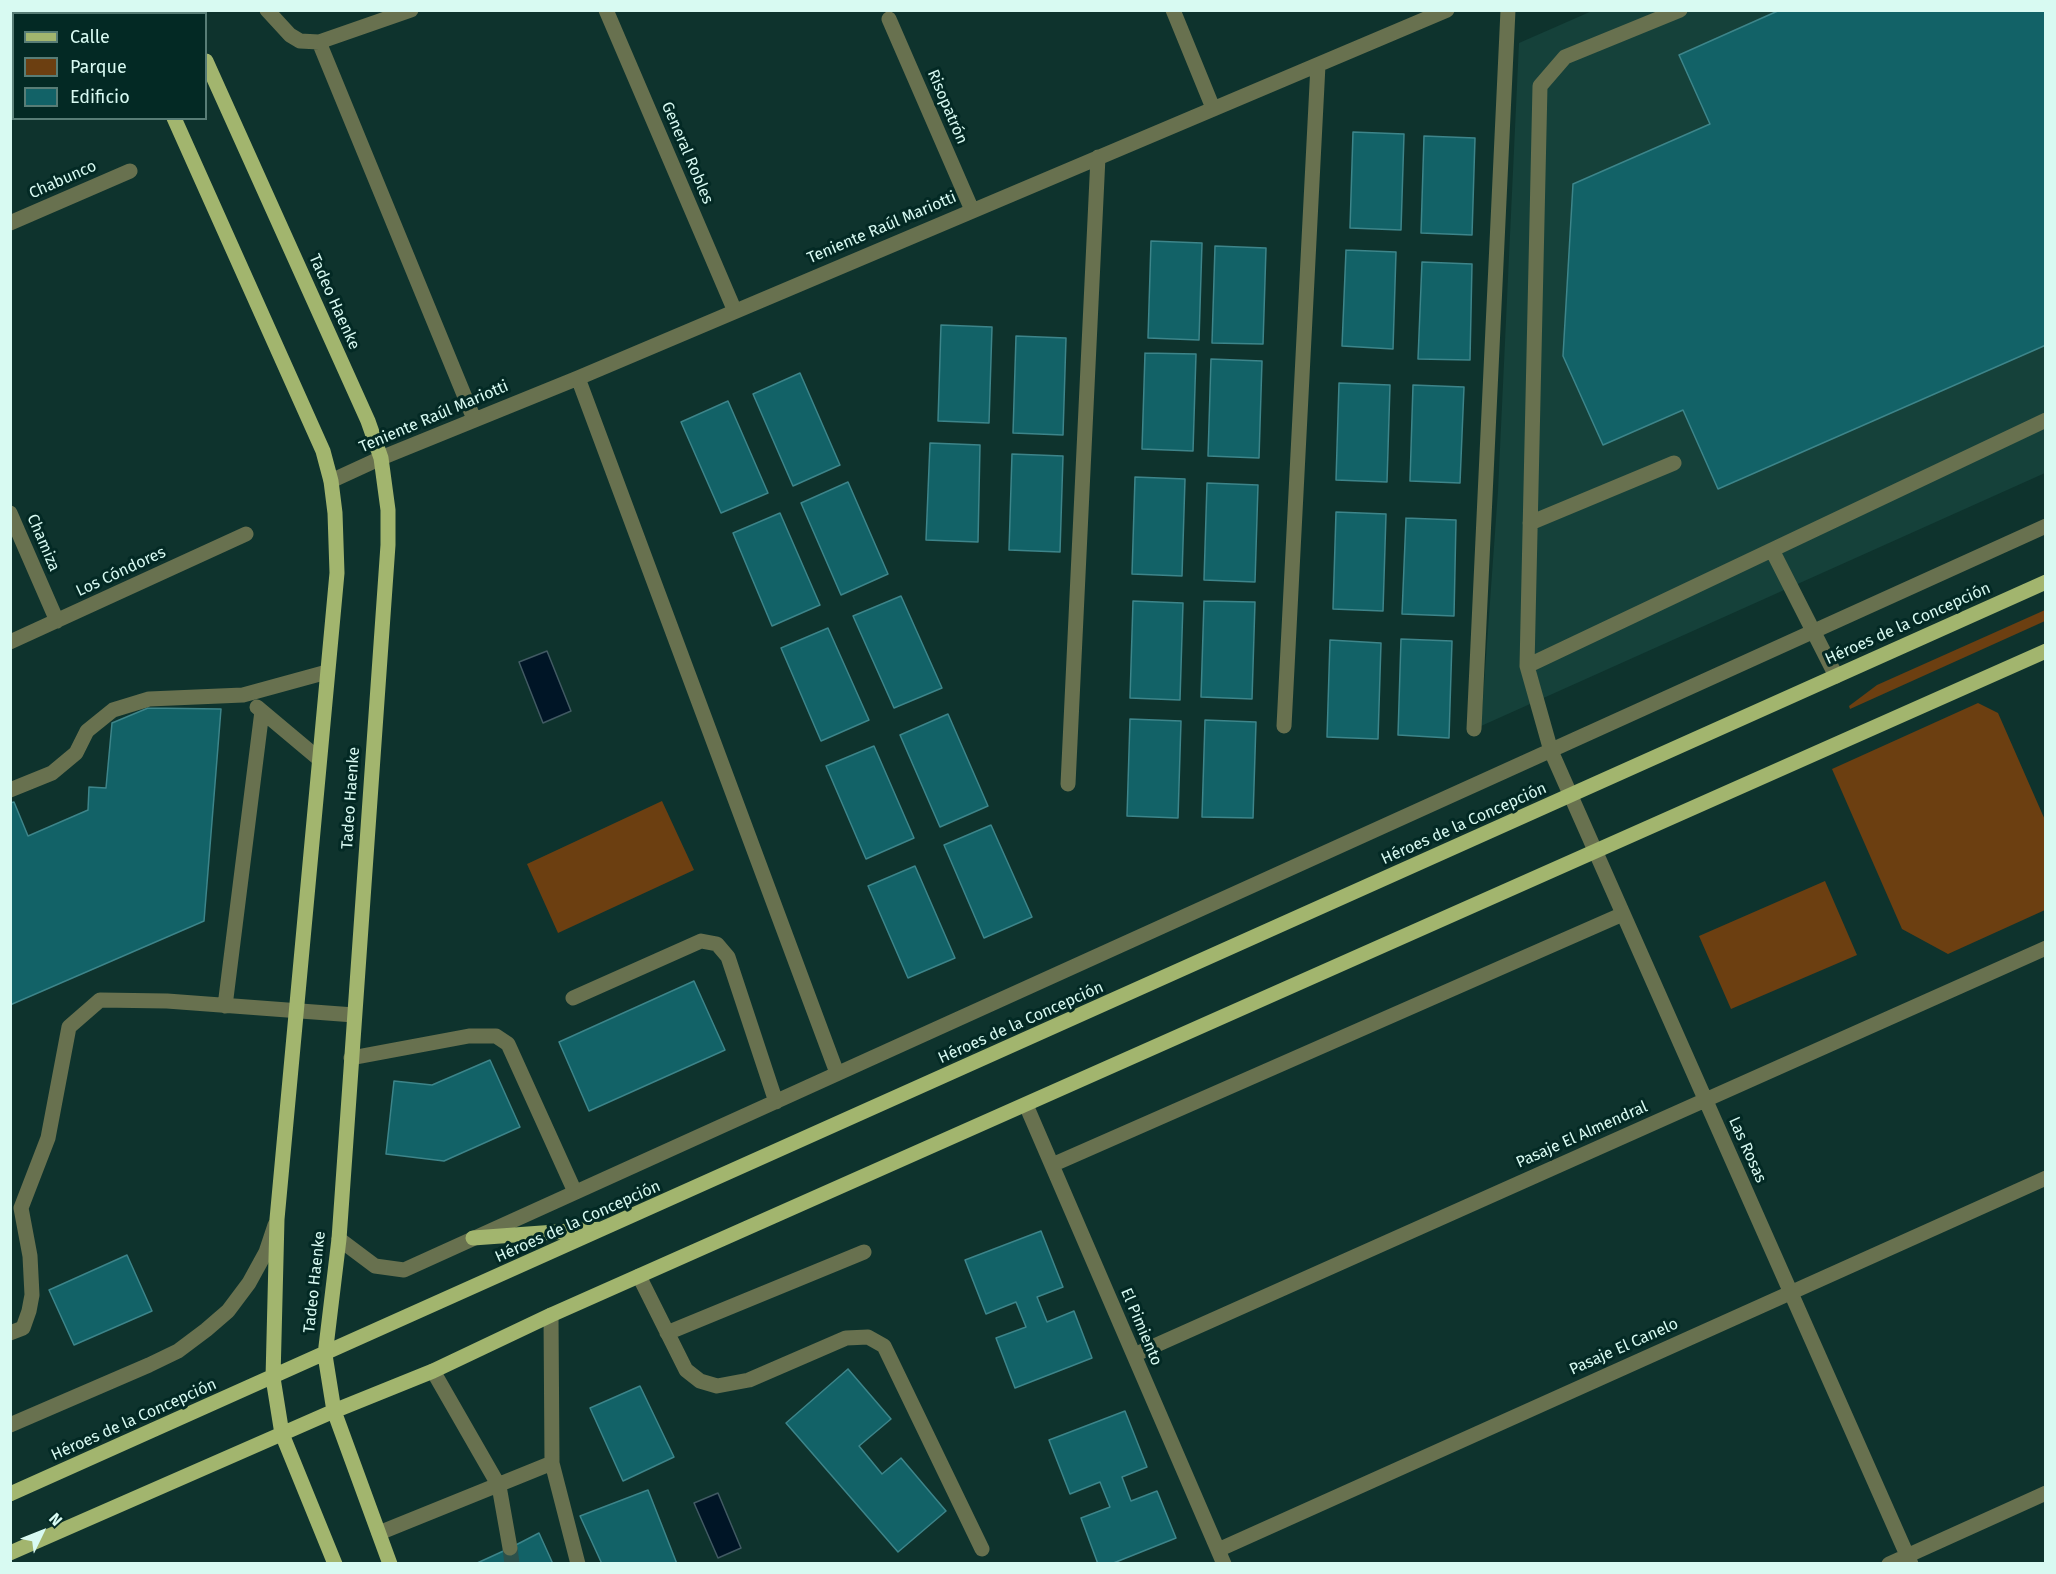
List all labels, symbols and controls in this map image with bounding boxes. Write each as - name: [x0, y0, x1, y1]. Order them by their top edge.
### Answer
- legend: [12, 12, 207, 120]
- text: Calle: [70, 26, 110, 48]
- text: Parque: [70, 56, 127, 78]
- street label: Risopatrón: [923, 67, 971, 147]
- text: Edificio: [70, 86, 130, 108]
- street label: General Robles: [657, 99, 717, 207]
- street label: Chabunco: [26, 157, 100, 203]
- street label: Teniente Raúl Mariotti: [804, 188, 960, 268]
- street label: Tadeo Haenke: [304, 251, 364, 353]
- street label: Teniente Raúl Mariotti: [356, 377, 512, 457]
- street label: Chamiza: [22, 511, 64, 575]
- street label: Los Cóndores: [73, 543, 169, 601]
- street label: Héroes de la Concepción: [1822, 579, 1994, 669]
- street label: Tadeo Haenke: [338, 746, 364, 850]
- street label: Héroes de la Concepción: [1378, 779, 1550, 869]
- street label: Héroes de la Concepción: [935, 978, 1107, 1068]
- street label: Pasaje El Almendral: [1513, 1097, 1651, 1173]
- street label: Las Rosas: [1724, 1114, 1770, 1186]
- street label: Héroes de la Concepción: [492, 1177, 664, 1267]
- street label: Tadeo Haenke: [300, 1230, 330, 1334]
- street label: El Pimiento: [1116, 1285, 1166, 1369]
- street label: Pasaje El Canelo: [1567, 1314, 1681, 1380]
- street label: Héroes de la Concepción: [48, 1375, 220, 1465]
- north arrow: [12, 1502, 72, 1562]
- text: N: [45, 1509, 66, 1530]

